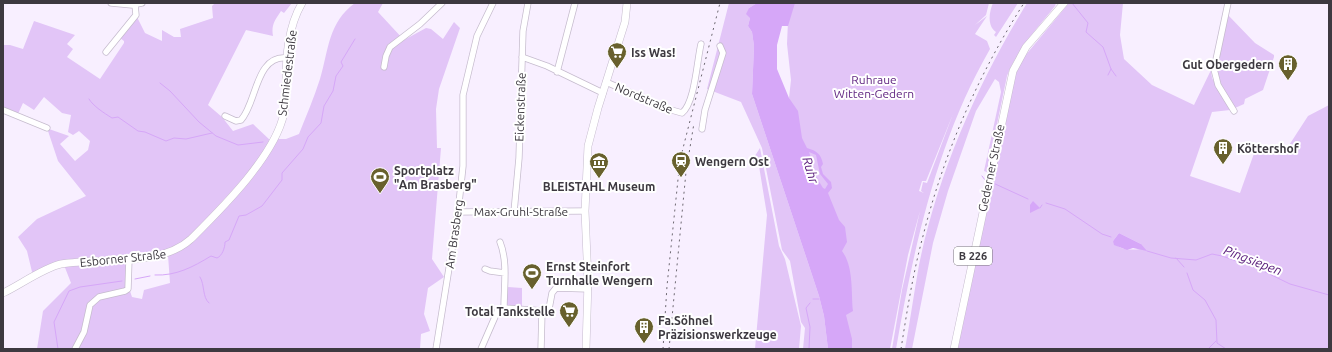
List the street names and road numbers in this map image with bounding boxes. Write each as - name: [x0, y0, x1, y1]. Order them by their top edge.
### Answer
- street label: Schmiedestraße: [275, 29, 299, 117]
- street label: Eickenstraße: [512, 72, 528, 142]
- street label: Nordstraße: [613, 80, 675, 116]
- street label: Gederner Straße: [975, 123, 1007, 213]
- street label: Am Brasberg: [443, 199, 465, 269]
- street label: Max-Gruhl-Straße: [474, 205, 568, 218]
- street label: Esborner Straße: [79, 247, 167, 269]
- road number: B 226: [954, 247, 992, 265]

